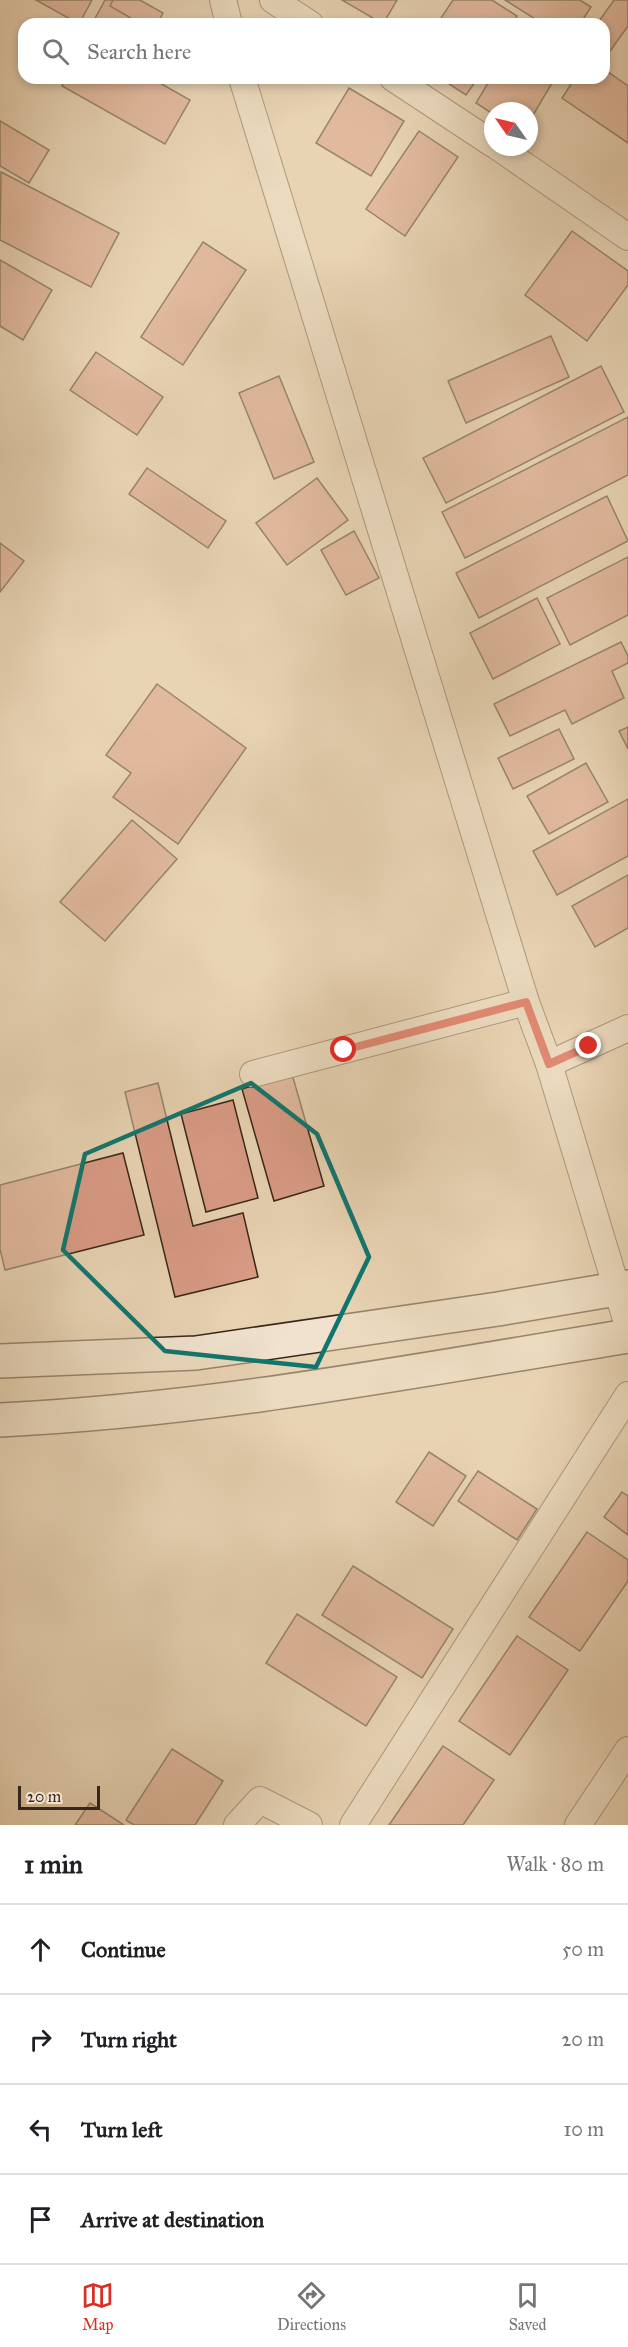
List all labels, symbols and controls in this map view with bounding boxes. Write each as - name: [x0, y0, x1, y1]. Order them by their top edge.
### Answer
- search box: [18, 18, 610, 84]
- icon: search: [39, 35, 72, 68]
- text: Search here: [87, 38, 191, 65]
- north arrow: [484, 102, 538, 156]
- route end: [575, 1032, 601, 1058]
- route start: [330, 1036, 356, 1062]
- scale bar: [18, 1783, 100, 1810]
- text: 20 m: [27, 1787, 61, 1806]
- text: 1 min: [24, 1848, 83, 1880]
- text: Walk · 80 m: [506, 1852, 604, 1876]
- icon: ahead: [24, 1933, 57, 1966]
- text: Continue: [81, 1936, 166, 1963]
- text: 50 m: [562, 1937, 604, 1961]
- icon: right: [24, 2023, 57, 2056]
- text: Turn right: [81, 2026, 177, 2053]
- text: 20 m: [561, 2027, 604, 2051]
- icon: left: [24, 2113, 57, 2146]
- text: Turn left: [81, 2116, 163, 2143]
- text: 10 m: [563, 2117, 604, 2141]
- icon: arrive: [24, 2203, 57, 2236]
- text: Arrive at destination: [81, 2206, 264, 2233]
- tab: Map: [81, 2279, 114, 2334]
- tab: Directions: [277, 2279, 346, 2334]
- tab: Saved: [509, 2279, 547, 2334]

